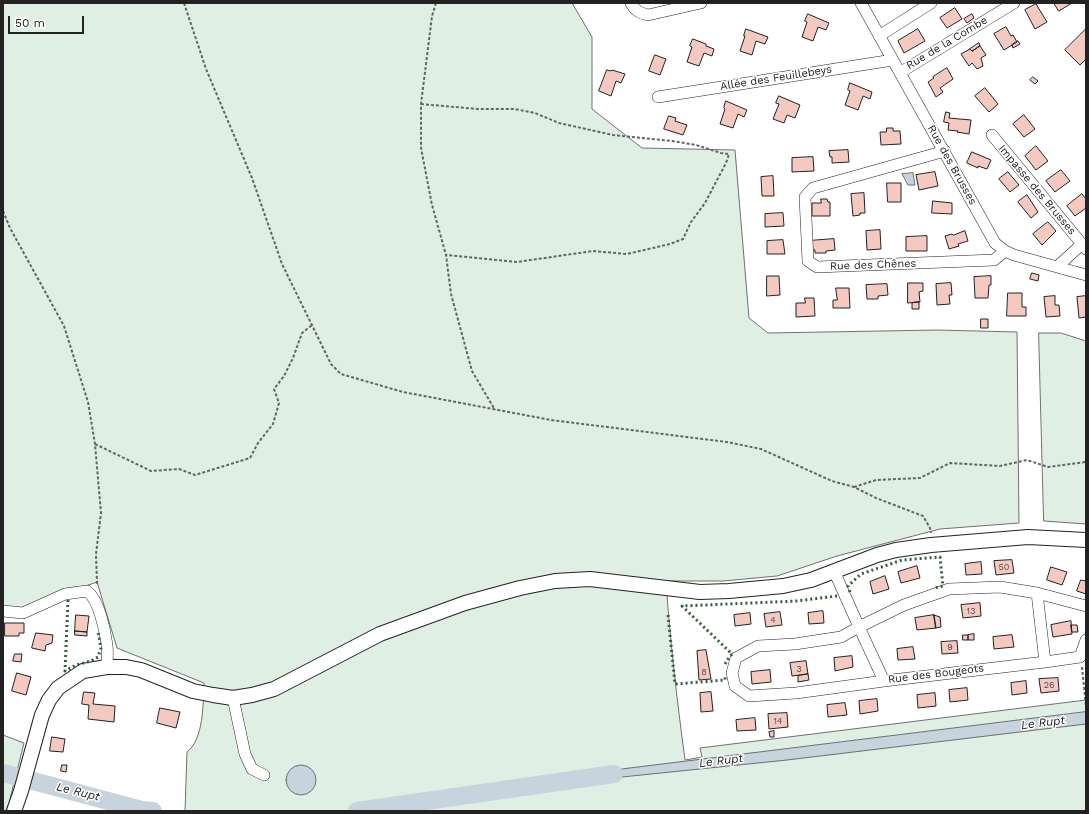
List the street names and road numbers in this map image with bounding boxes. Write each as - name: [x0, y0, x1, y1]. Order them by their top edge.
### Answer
- street label: Rue de la Combe: [904, 14, 990, 72]
- street label: Allée des Feuillebeys: [719, 63, 833, 93]
- street label: Rue des Brusses: [925, 123, 979, 207]
- street label: Impasse des Brusses: [995, 142, 1079, 238]
- street label: Rue des Chênes: [830, 257, 916, 273]
- street label: Rue des Bougeots: [887, 662, 985, 686]

